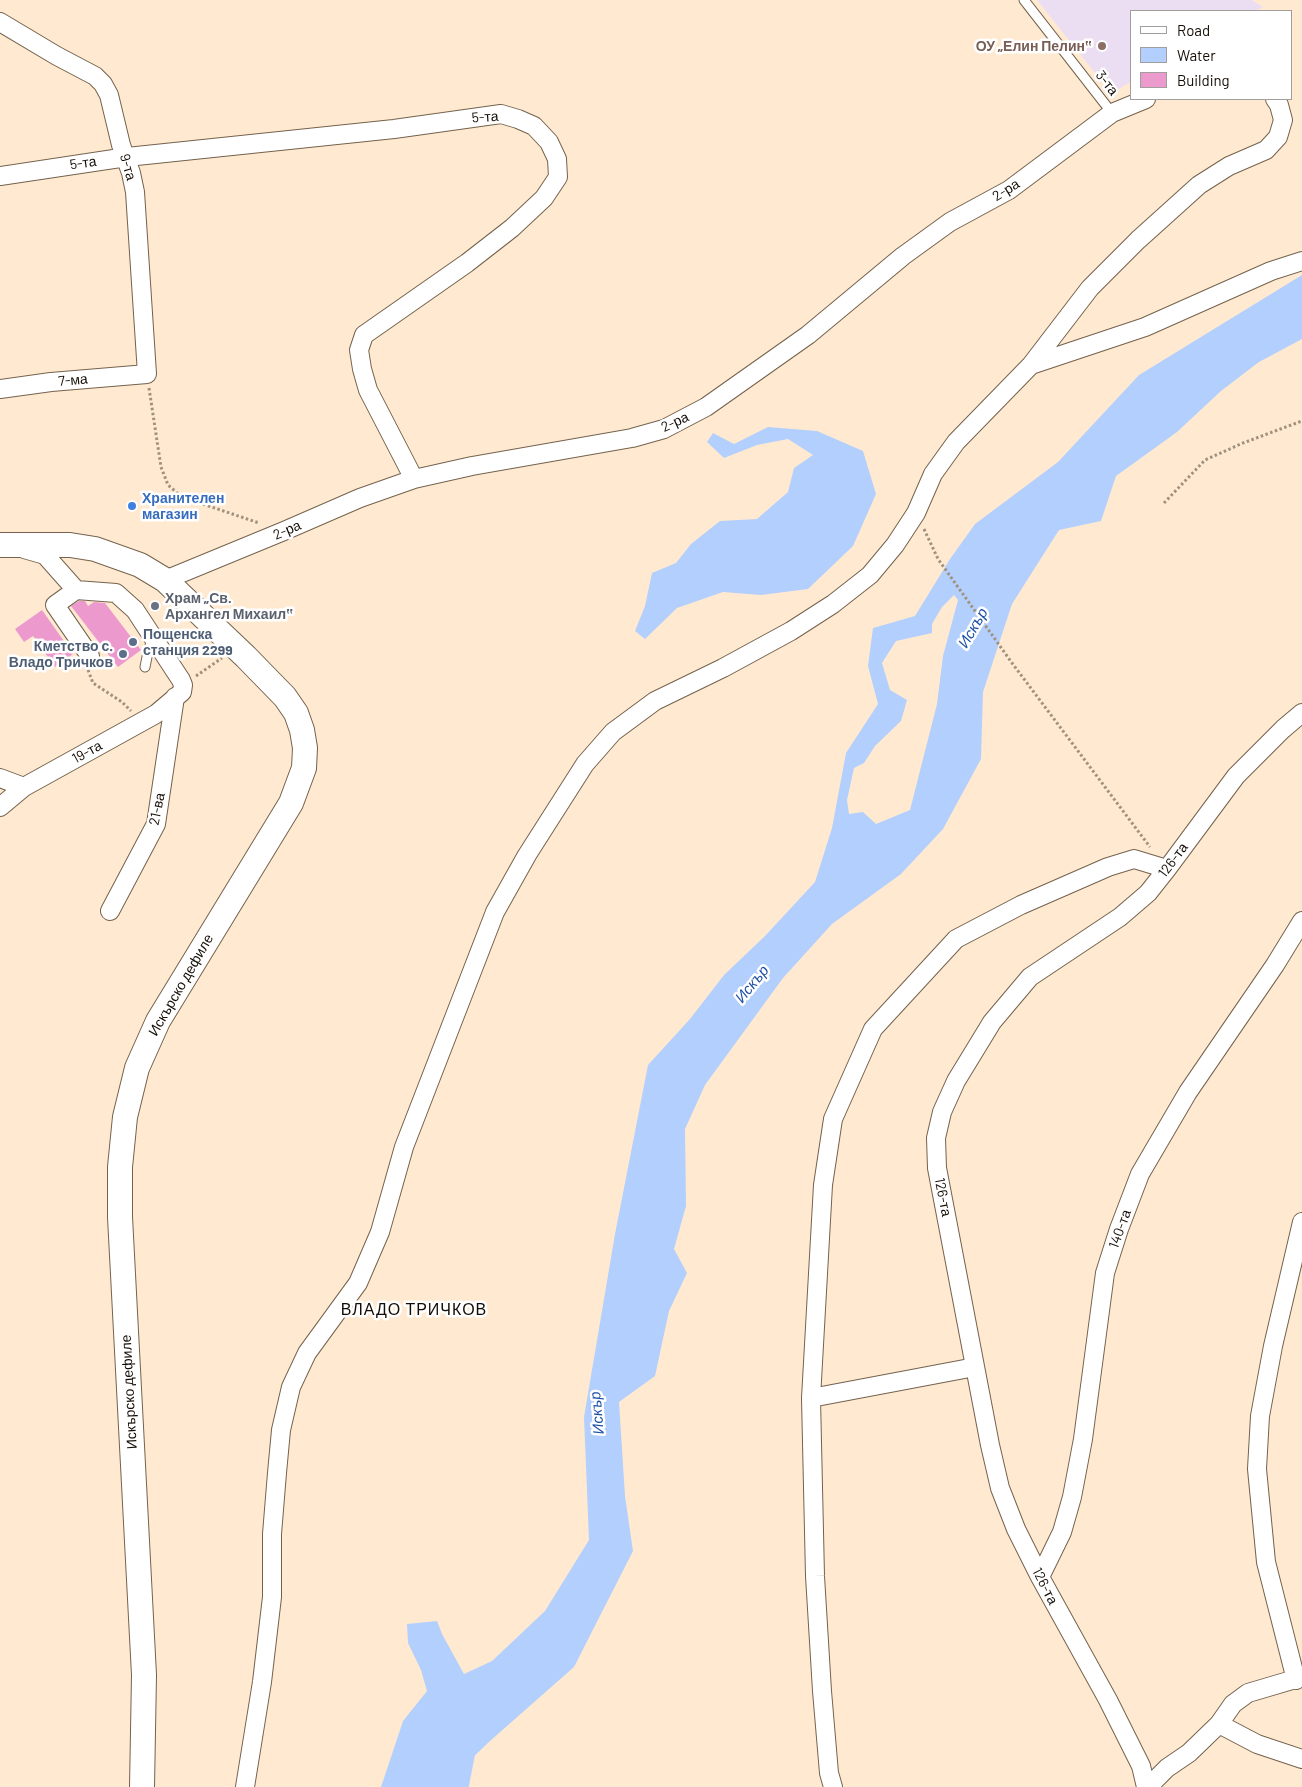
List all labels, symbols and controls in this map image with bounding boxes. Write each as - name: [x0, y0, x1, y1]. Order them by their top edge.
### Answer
- legend: [1130, 10, 1292, 100]
- text: Road: [1177, 21, 1210, 39]
- place label: ОУ „Елин Пелин‟: [976, 38, 1092, 54]
- marker: ОУ „Елин Пелин‟: [1096, 40, 1108, 52]
- text: Water: [1177, 46, 1216, 64]
- street label: 3-та: [1092, 67, 1122, 99]
- text: Building: [1177, 71, 1230, 89]
- street label: 5-та: [471, 108, 499, 126]
- street label: 9-та: [116, 152, 140, 182]
- street label: 5-та: [69, 153, 97, 173]
- street label: 2-ра: [989, 175, 1023, 205]
- street label: 7-ма: [58, 370, 88, 390]
- street label: 2-ра: [658, 408, 692, 436]
- place label: Хранителен магазин: [142, 490, 224, 522]
- marker: Хранителен магазин: [126, 500, 138, 512]
- street label: 2-ра: [271, 517, 303, 543]
- place label: Храм „Св. Архангел Михаил‟: [165, 590, 293, 622]
- marker: Храм „Св. Архангел Михаил‟: [149, 600, 161, 612]
- water label: Искър: [954, 605, 992, 651]
- place label: Пощенска станция 2299: [143, 626, 233, 658]
- marker: Пощенска станция 2299: [127, 636, 139, 648]
- place label: Кметство с. Владо Тричков: [9, 638, 113, 670]
- marker: Кметство с. Владо Тричков: [117, 648, 129, 660]
- street label: 19-та: [69, 737, 105, 767]
- street label: 21-ва: [145, 791, 169, 827]
- street label: 126-та: [1155, 839, 1191, 881]
- street label: Искърско дефиле: [145, 931, 217, 1039]
- water label: Искър: [731, 962, 773, 1006]
- street label: 126-та: [931, 1176, 955, 1218]
- street label: 140-та: [1105, 1207, 1135, 1251]
- district label: ВЛАДО ТРИЧКОВ: [339, 1300, 489, 1320]
- street label: Искърско дефиле: [118, 1334, 140, 1450]
- water label: Искър: [586, 1391, 608, 1435]
- street label: 126-та: [1029, 1565, 1061, 1607]

